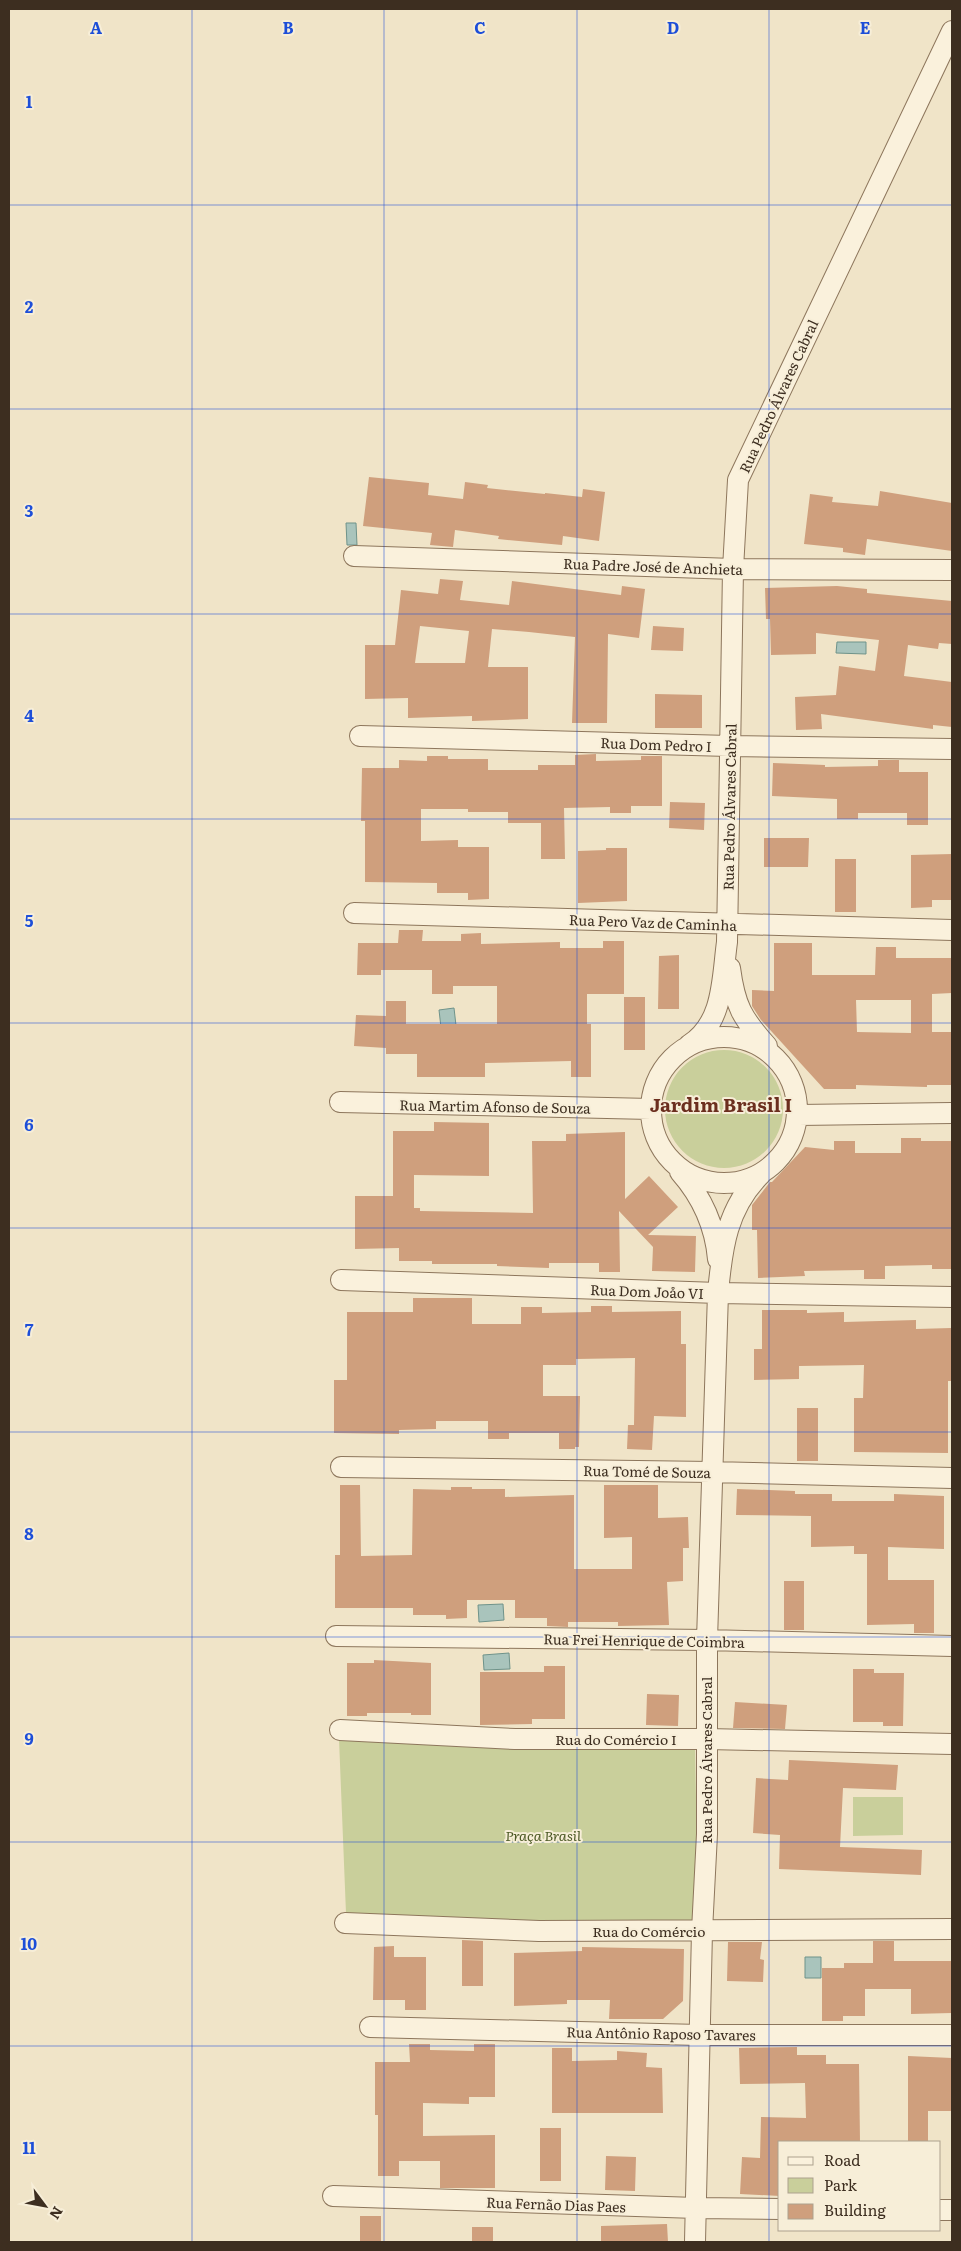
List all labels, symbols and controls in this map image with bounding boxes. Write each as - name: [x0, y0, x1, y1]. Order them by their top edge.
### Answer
- text: A: [90, 15, 102, 39]
- text: B: [282, 15, 294, 39]
- text: C: [474, 15, 486, 39]
- text: D: [667, 15, 679, 39]
- text: E: [860, 15, 871, 39]
- text: 1: [26, 89, 33, 113]
- text: 2: [25, 294, 34, 318]
- street label: Rua Pedro Álvares Cabral: [734, 316, 822, 476]
- text: 3: [25, 498, 34, 522]
- street label: Rua Padre José de Anchieta: [563, 553, 744, 579]
- text: 4: [24, 703, 34, 727]
- street label: Rua Pedro Álvares Cabral: [718, 723, 740, 891]
- street label: Rua Dom Pedro I: [600, 732, 712, 756]
- text: 5: [25, 908, 34, 932]
- street label: Rua Pero Vaz de Caminha: [569, 909, 738, 935]
- district label: Jardim Brasil I: [650, 1090, 792, 1118]
- street label: Rua Martim Afonso de Souza: [399, 1094, 591, 1118]
- text: 6: [24, 1112, 34, 1136]
- street label: Rua Dom Joåo VI: [590, 1279, 704, 1303]
- text: 7: [25, 1317, 34, 1341]
- street label: Rua Tomé de Souza: [583, 1460, 712, 1482]
- text: 8: [24, 1521, 34, 1545]
- street label: Rua Frei Henrique de Coimbra: [543, 1628, 745, 1652]
- street label: Rua Pedro Álvares Cabral: [696, 1676, 716, 1844]
- text: 9: [24, 1726, 34, 1750]
- street label: Rua do Comércio I: [555, 1729, 677, 1749]
- park label: Praça Brasil: [505, 1825, 581, 1845]
- street label: Rua do Comércio: [593, 1921, 705, 1941]
- text: 10: [21, 1931, 37, 1955]
- street label: Rua Antônio Raposo Tavares: [566, 2021, 756, 2045]
- text: 11: [22, 2135, 36, 2159]
- legend: [778, 2141, 941, 2231]
- text: Road: [824, 2148, 860, 2171]
- text: Park: [824, 2173, 858, 2196]
- north arrow: [20, 2181, 70, 2231]
- street label: Rua Fernão Dias Paes: [486, 2192, 626, 2216]
- text: Building: [824, 2198, 886, 2221]
- text: N: [45, 2203, 68, 2224]

